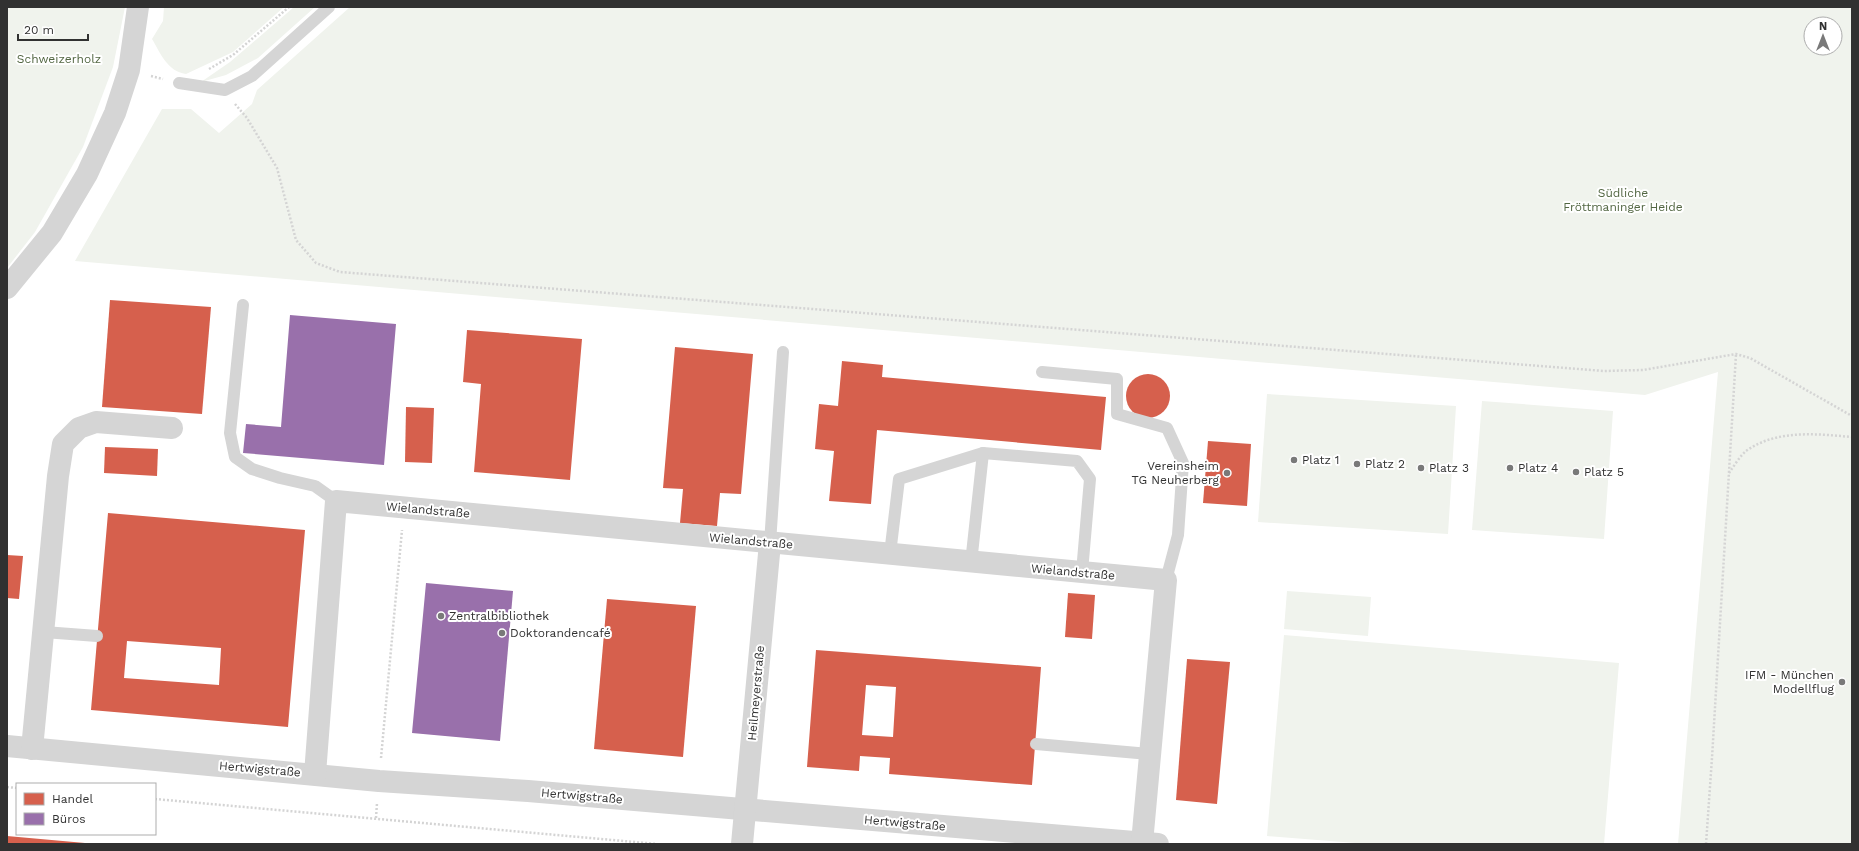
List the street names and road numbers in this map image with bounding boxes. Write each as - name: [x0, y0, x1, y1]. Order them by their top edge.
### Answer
- street label: Wielandstraße: [385, 499, 471, 521]
- street label: Wielandstraße: [708, 530, 794, 552]
- street label: Wielandstraße: [1030, 561, 1116, 583]
- street label: Heilmeyerstraße: [745, 645, 767, 741]
- street label: Hertwigstraße: [219, 758, 302, 780]
- street label: Hertwigstraße: [541, 785, 624, 807]
- street label: Hertwigstraße: [864, 812, 947, 834]

